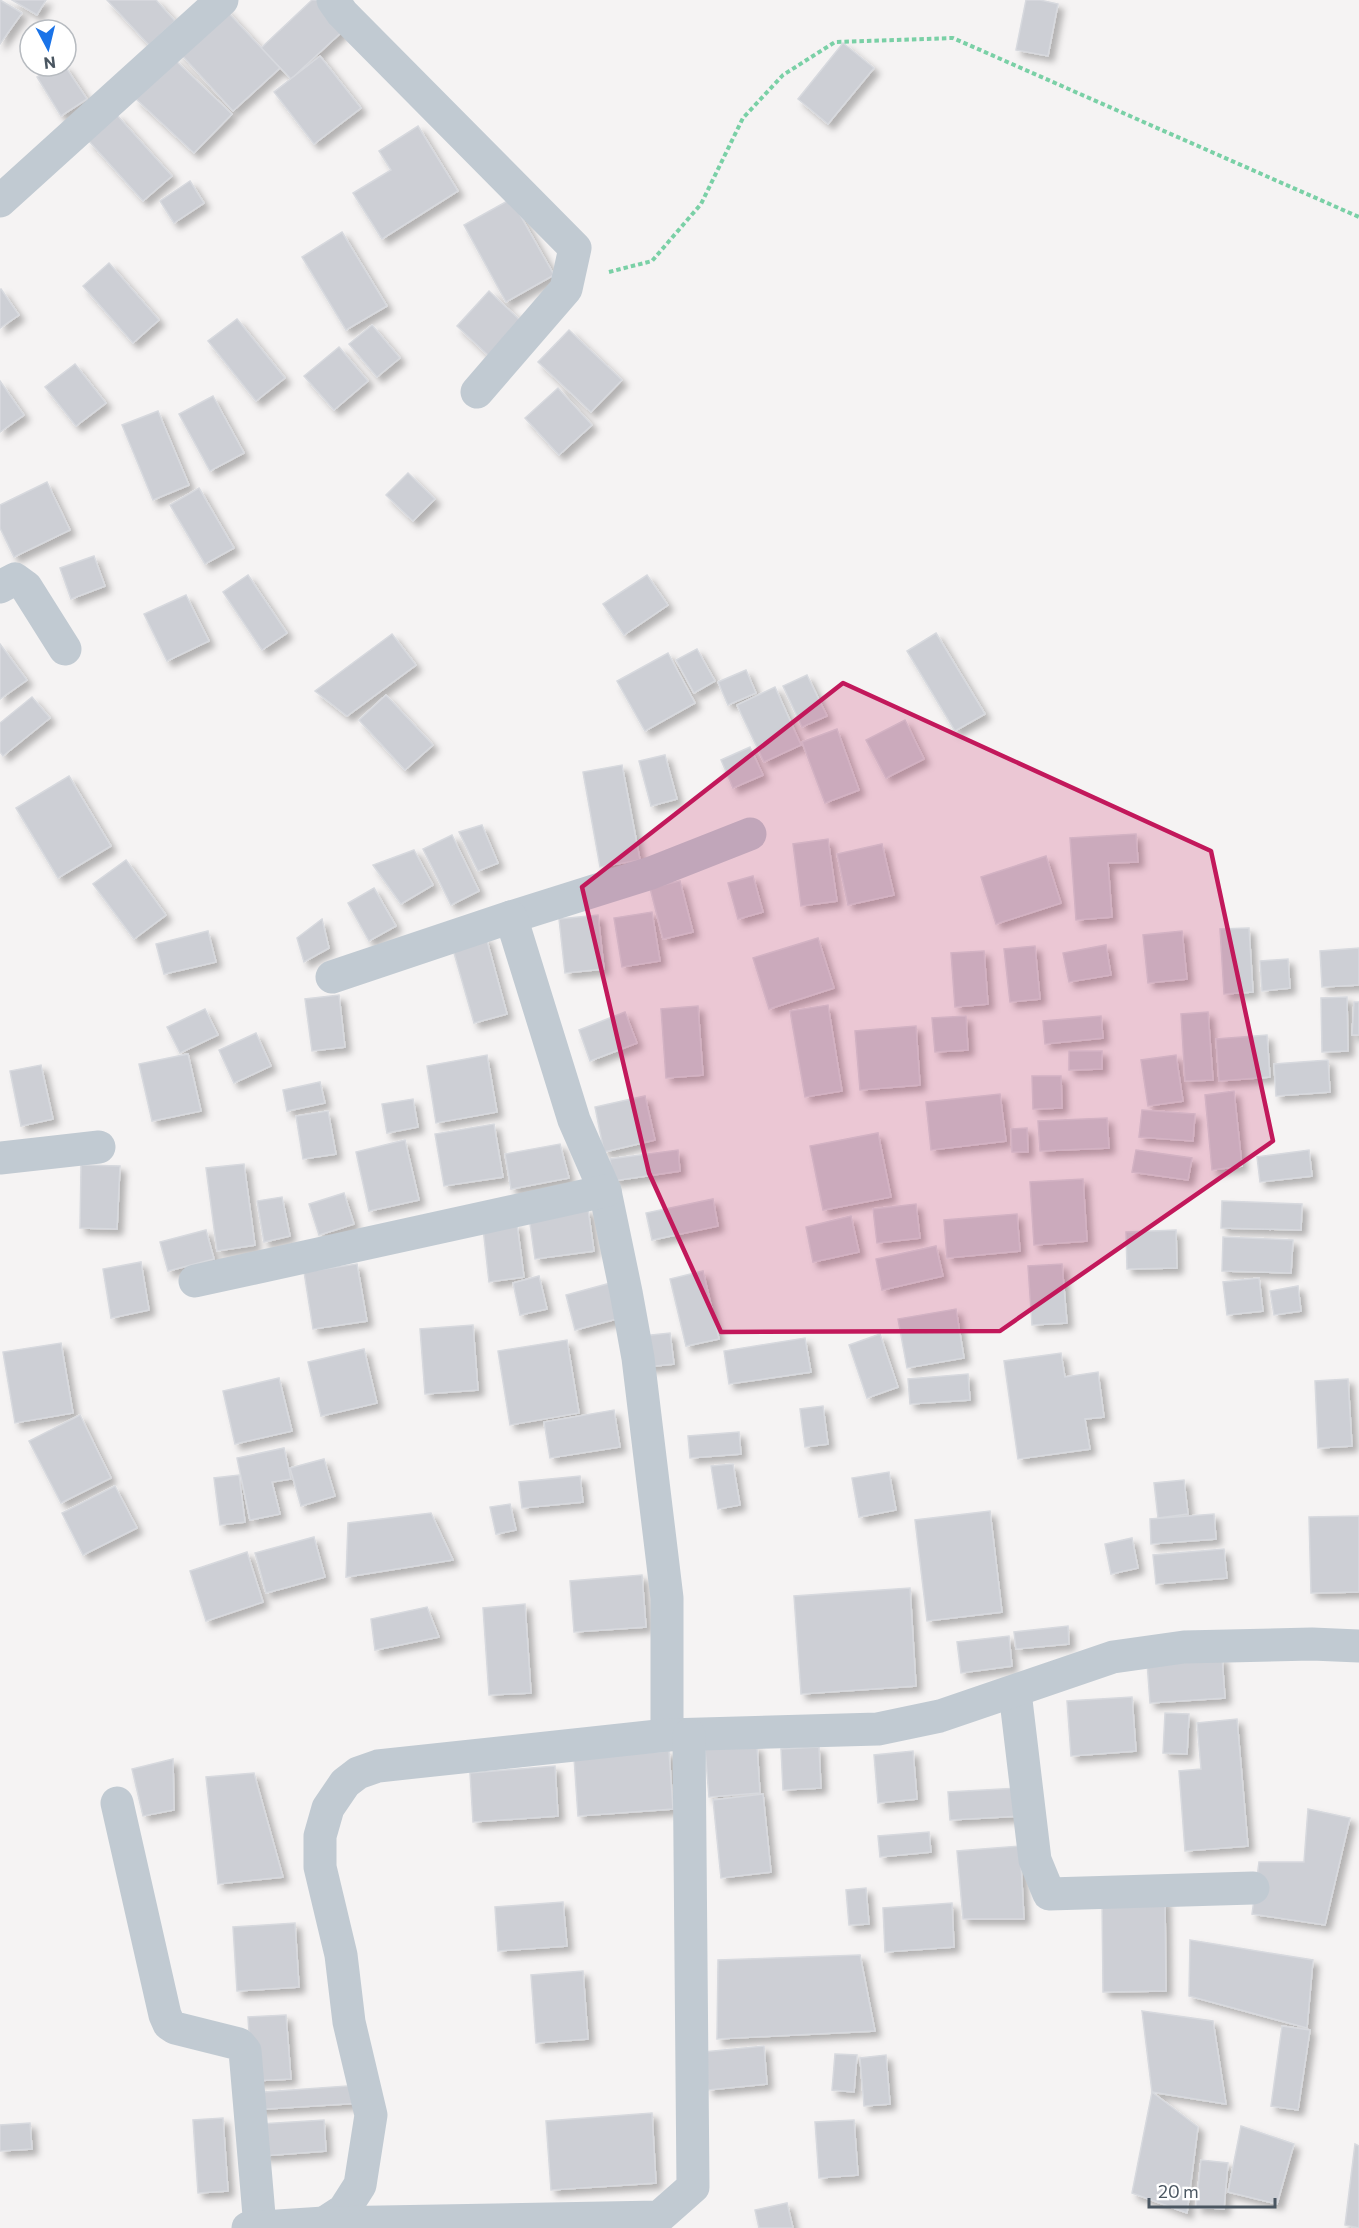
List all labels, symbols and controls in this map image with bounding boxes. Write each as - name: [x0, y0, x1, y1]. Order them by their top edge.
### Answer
- north arrow: [18, 18, 78, 78]
- text: N: [43, 53, 57, 74]
- scale bar: [1149, 2171, 1275, 2209]
- text: 20 m: [1158, 2180, 1199, 2202]

